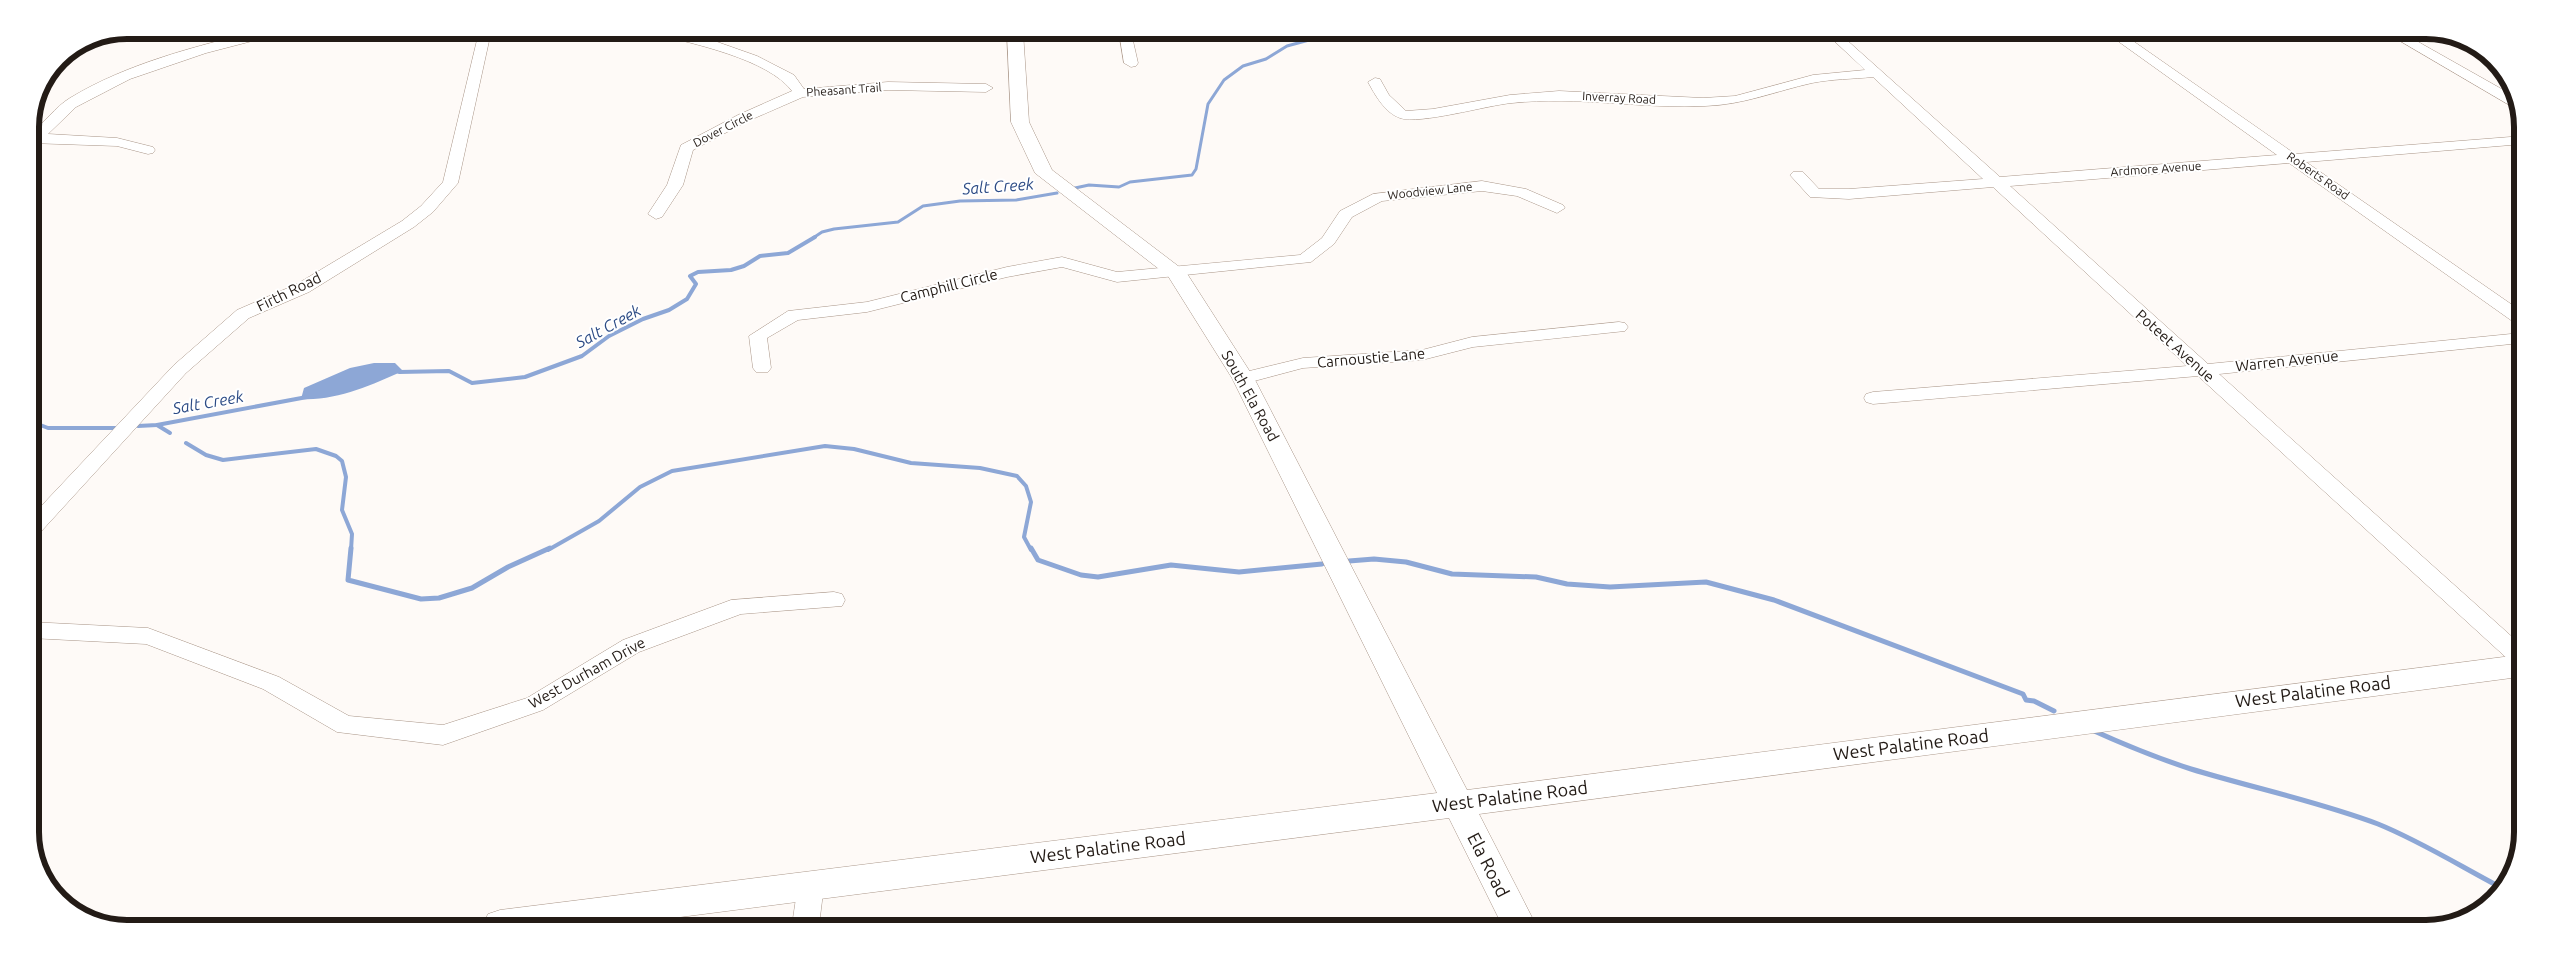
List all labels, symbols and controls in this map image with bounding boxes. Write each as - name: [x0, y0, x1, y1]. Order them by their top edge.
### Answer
- street label: Pheasant Trail: [806, 80, 882, 99]
- street label: Inverray Road: [1582, 89, 1656, 106]
- street label: Dover Circle: [691, 108, 755, 149]
- street label: Roberts Road: [2285, 149, 2352, 202]
- street label: Ardmore Avenue: [2110, 159, 2202, 178]
- water label: Salt Creek: [961, 174, 1035, 198]
- street label: Woodview Lane: [1387, 180, 1473, 201]
- street label: Camphill Circle: [898, 265, 999, 306]
- street label: Firth Road: [254, 269, 324, 314]
- water label: Salt Creek: [571, 300, 644, 352]
- street label: Poteet Avenue: [2133, 306, 2218, 385]
- street label: Carnoustie Lane: [1316, 344, 1426, 371]
- street label: South Ela Road: [1218, 347, 1282, 444]
- street label: Warren Avenue: [2235, 347, 2339, 374]
- water label: Salt Creek: [170, 387, 246, 417]
- street label: West Durham Drive: [525, 633, 648, 712]
- street label: West Palatine Road: [2234, 672, 2392, 710]
- street label: West Palatine Road: [1832, 725, 1990, 763]
- street label: West Palatine Road: [1431, 777, 1589, 815]
- street label: West Palatine Road: [1029, 828, 1187, 866]
- street label: Ela Road: [1464, 829, 1514, 900]

